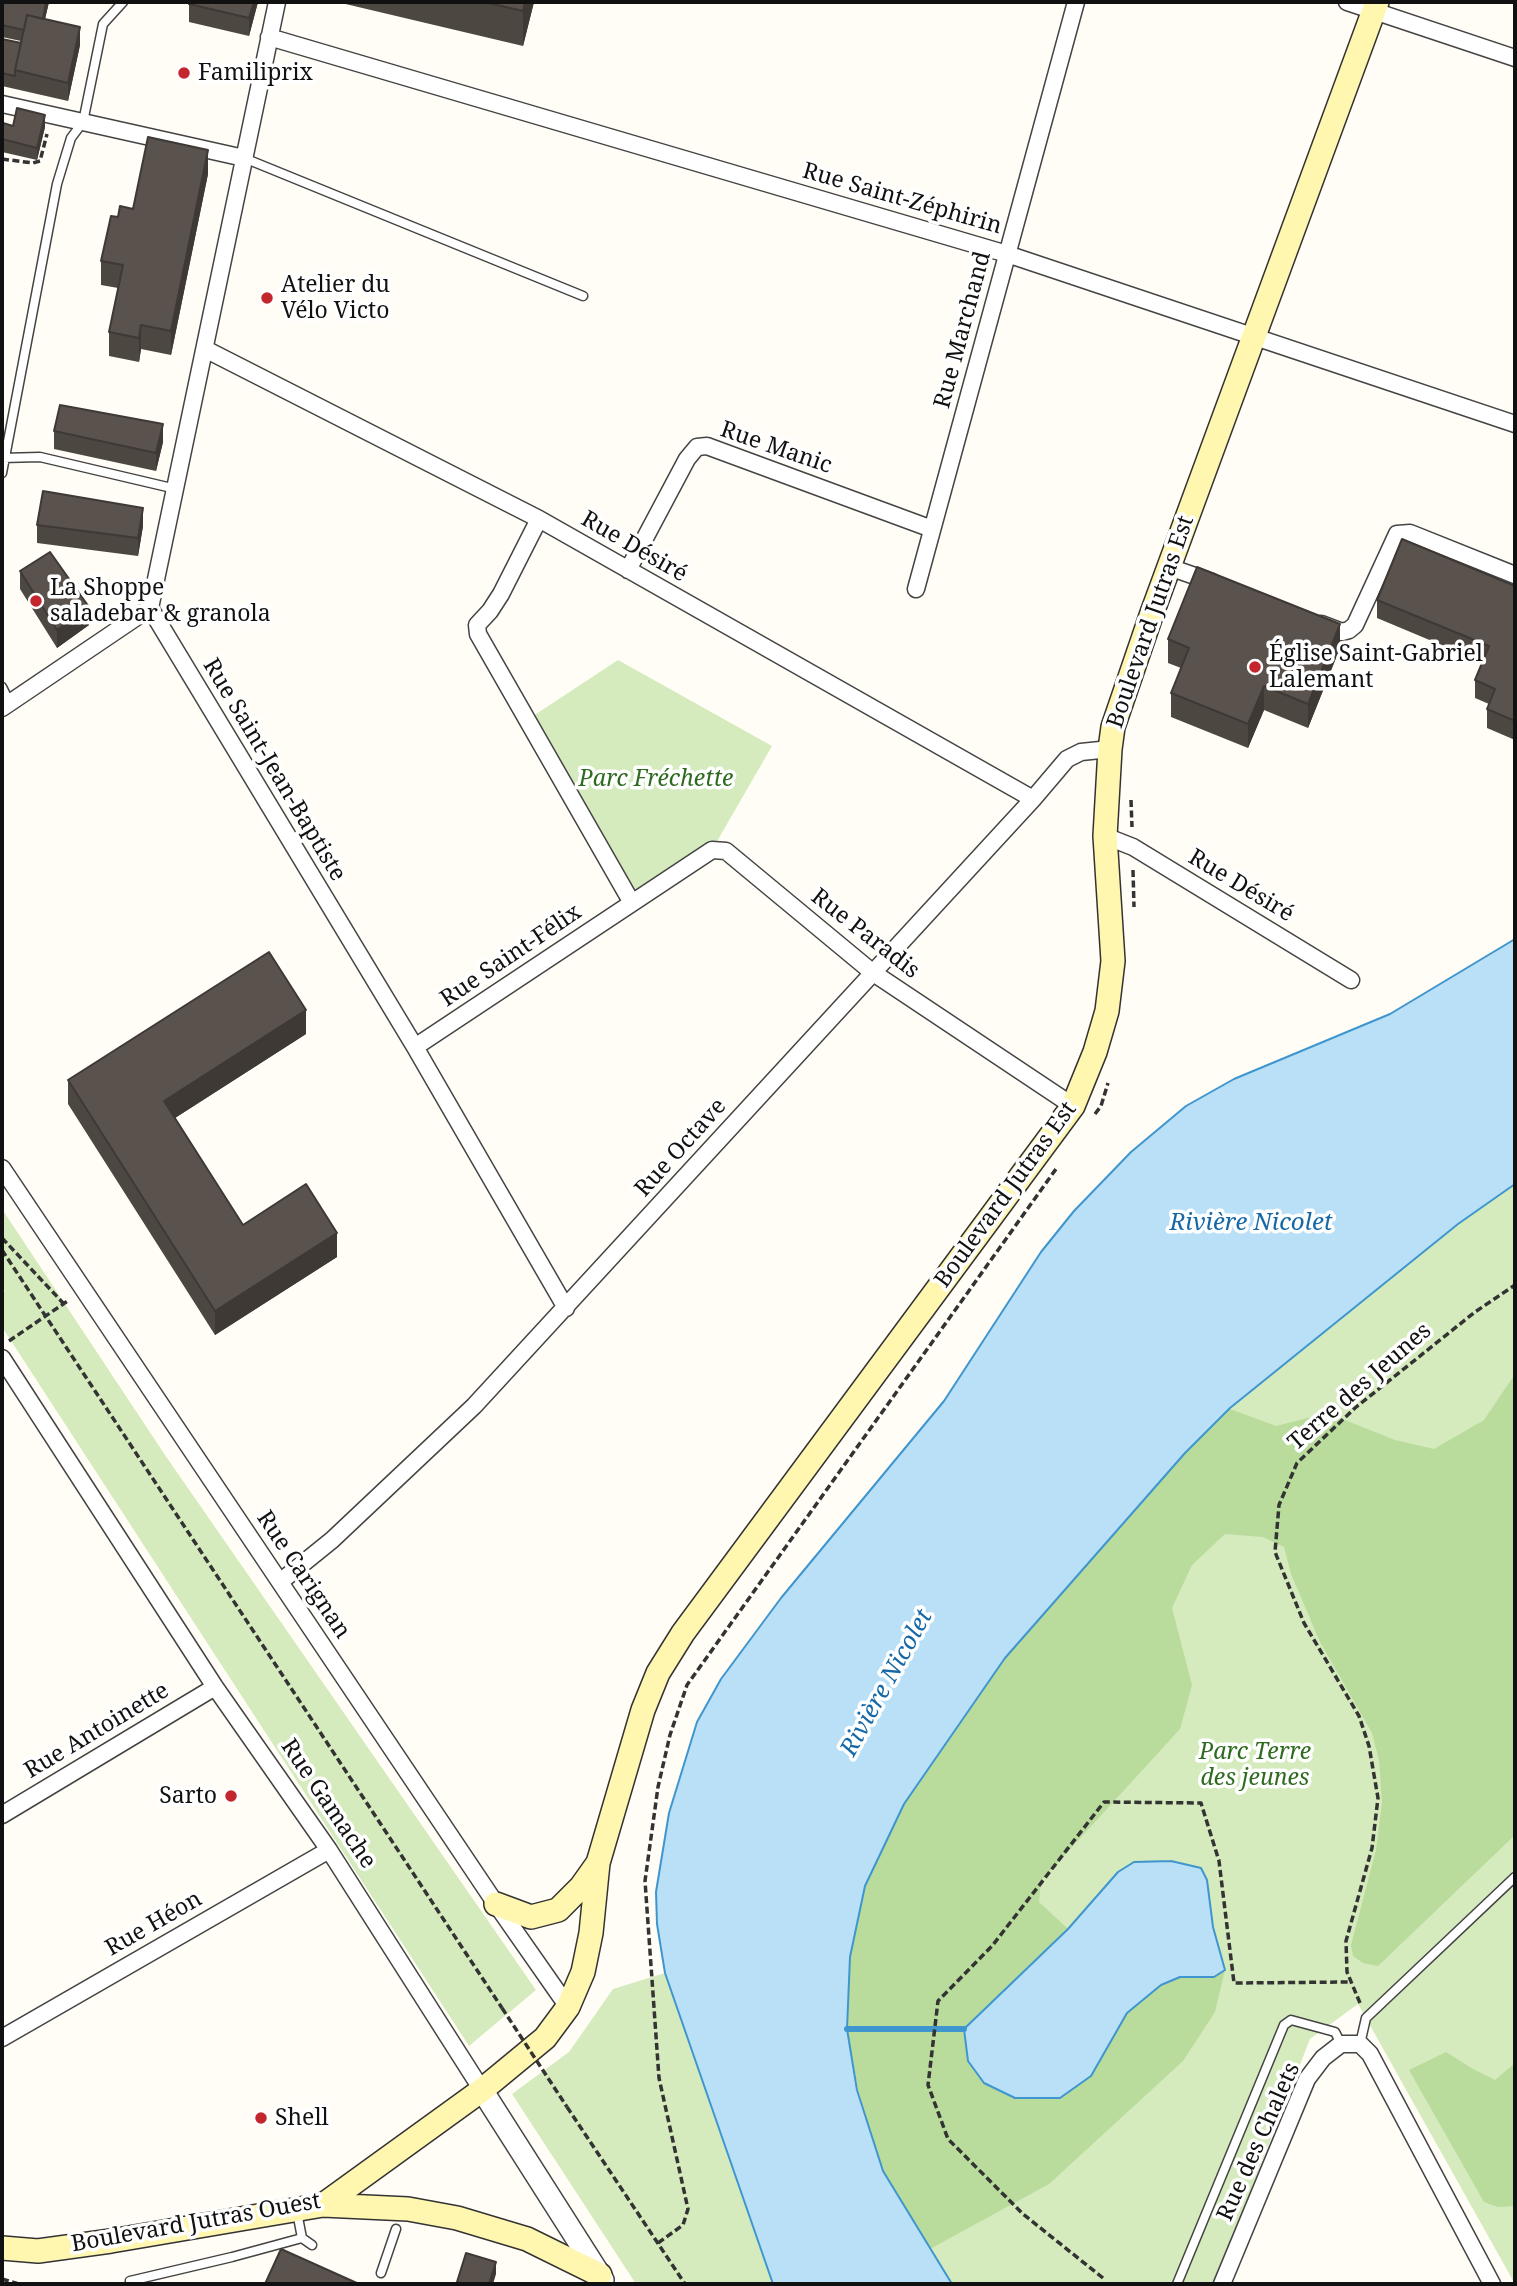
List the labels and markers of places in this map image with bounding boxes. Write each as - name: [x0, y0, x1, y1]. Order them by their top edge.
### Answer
- place label: Familiprix: [198, 59, 313, 87]
- marker: Familiprix: [176, 65, 192, 81]
- place label: Atelier du Vélo Victo: [281, 271, 390, 325]
- marker: Atelier du Vélo Victo: [259, 290, 275, 306]
- place label: La Shoppe saladebar & granola: [50, 574, 271, 628]
- marker: La Shoppe saladebar & granola: [28, 593, 44, 609]
- place label: Église Saint-Gabriel Lalemant: [1269, 640, 1483, 694]
- marker: Église Saint-Gabriel Lalemant: [1247, 659, 1263, 675]
- place label: Sarto: [159, 1782, 217, 1810]
- marker: Sarto: [223, 1788, 239, 1804]
- place label: Shell: [275, 2104, 329, 2132]
- marker: Shell: [253, 2110, 269, 2126]

